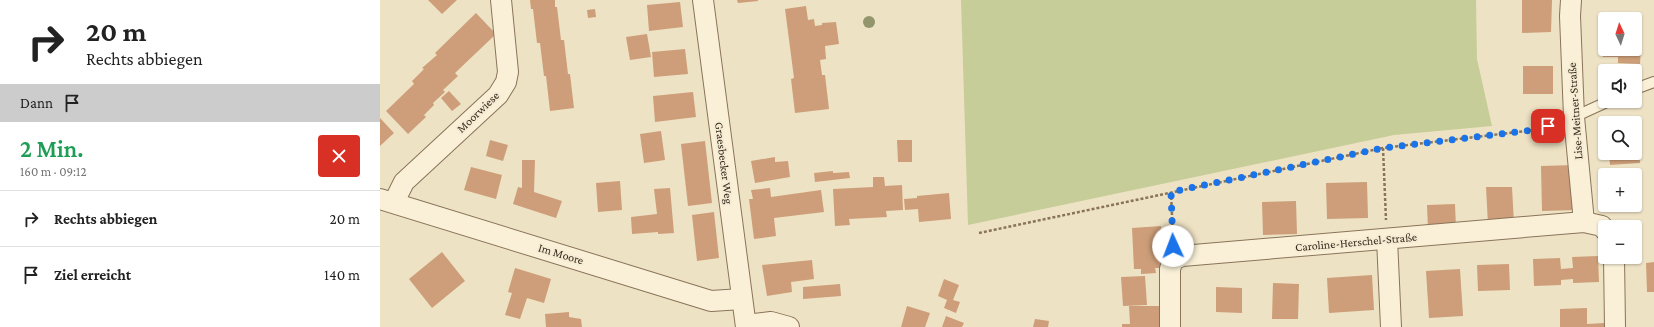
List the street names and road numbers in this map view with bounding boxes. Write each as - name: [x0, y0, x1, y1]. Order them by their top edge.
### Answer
- street label: Lise-Meitner-Straße: [1565, 62, 1585, 160]
- street label: Moorwiese: [454, 88, 502, 136]
- street label: Graesbecker Weg: [712, 121, 736, 205]
- street label: Caroline-Herschel-Straße: [1294, 230, 1418, 254]
- street label: Im Moore: [537, 240, 585, 268]

